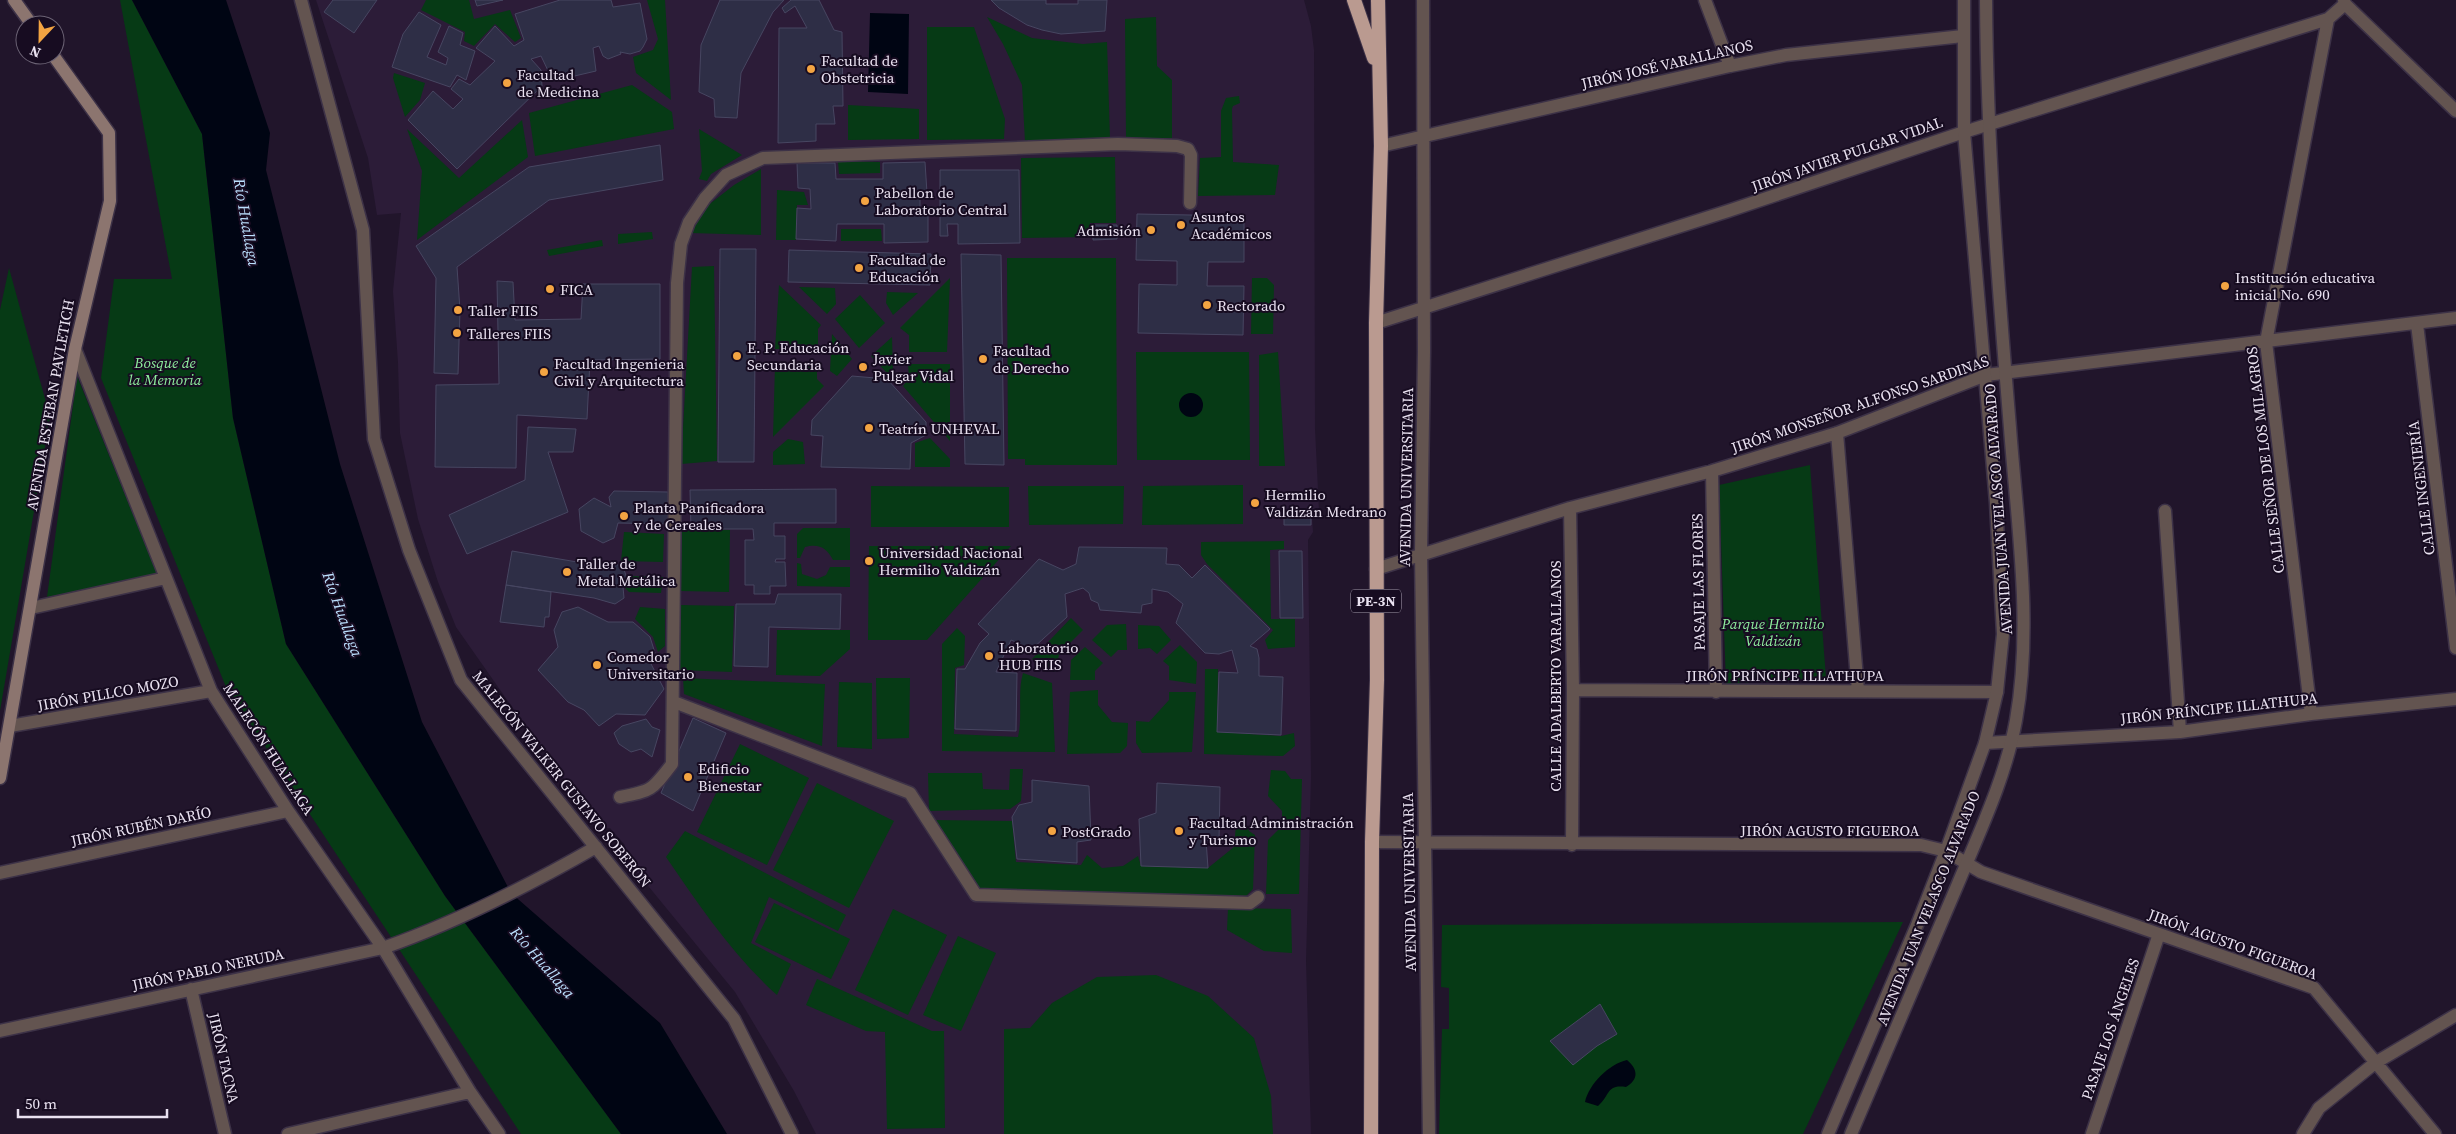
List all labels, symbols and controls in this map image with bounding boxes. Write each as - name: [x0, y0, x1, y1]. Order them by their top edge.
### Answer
- north arrow: [15, 15, 65, 65]
- street label: JIRÓN JOSÉ VARALLANOS: [1578, 34, 1755, 94]
- text: N: [27, 41, 44, 63]
- place label: Facultad de Obstetricia: [821, 50, 898, 88]
- marker: Facultad de Obstetricia: [805, 63, 817, 75]
- place label: Facultad de Medicina: [517, 64, 599, 102]
- marker: Facultad de Medicina: [501, 77, 513, 89]
- street label: JIRÓN JAVIER PULGAR VIDAL: [1747, 111, 1946, 197]
- water label: Río Huallaga: [228, 175, 266, 268]
- place label: Pabellon de Laboratorio Central: [875, 182, 1008, 220]
- marker: Pabellon de Laboratorio Central: [859, 195, 871, 207]
- place label: Asuntos Académicos: [1191, 206, 1272, 244]
- marker: Asuntos Académicos: [1175, 219, 1187, 231]
- place label: Admisión: [1077, 220, 1141, 241]
- marker: Admisión: [1145, 224, 1157, 236]
- place label: Facultad de Educación: [869, 249, 946, 287]
- marker: Facultad de Educación: [853, 262, 865, 274]
- place label: Institución educativa inicial No. 690: [2235, 267, 2376, 305]
- place label: FICA: [560, 279, 593, 300]
- marker: Institución educativa inicial No. 690: [2219, 280, 2231, 292]
- marker: FICA: [544, 283, 556, 295]
- place label: Rectorado: [1217, 295, 1285, 316]
- street label: AVENIDA ESTEBAN PAVLETICH: [21, 297, 79, 512]
- marker: Rectorado: [1201, 299, 1213, 311]
- place label: Taller FIIS: [468, 300, 538, 321]
- marker: Taller FIIS: [452, 304, 464, 316]
- place label: Talleres FIIS: [467, 323, 551, 344]
- marker: Talleres FIIS: [451, 327, 463, 339]
- place label: E. P. Educación Secundaria: [747, 337, 849, 375]
- place label: Facultad de Derecho: [993, 340, 1069, 378]
- street label: CALLE SEÑOR DE LOS MILAGROS: [2241, 345, 2289, 575]
- place label: Javier Pulgar Vidal: [872, 348, 954, 386]
- marker: E. P. Educación Secundaria: [731, 350, 743, 362]
- street label: JIRÓN MONSEÑOR ALFONSO SARDINAS: [1727, 350, 1992, 458]
- park label: Bosque de la Memoria: [128, 352, 202, 390]
- place label: Facultad Ingenieria Civil y Arquitectura: [554, 353, 685, 391]
- marker: Facultad de Derecho: [977, 353, 989, 365]
- marker: Javier Pulgar Vidal: [857, 361, 869, 373]
- marker: Facultad Ingenieria Civil y Arquitectura: [538, 366, 550, 378]
- street label: AVENIDA JUAN VELASCO ALVARADO: [1979, 383, 2017, 635]
- street label: AVENIDA UNIVERSITARIA: [1394, 387, 1418, 567]
- place label: Teatrín UNHEVAL: [879, 418, 1000, 439]
- street label: CALLE INGENIERÍA: [2402, 420, 2440, 556]
- marker: Teatrín UNHEVAL: [863, 422, 875, 434]
- place label: Hermilio Valdizán Medrano: [1265, 484, 1386, 522]
- place label: Planta Panificadora y de Cereales: [634, 497, 765, 535]
- marker: Hermilio Valdizán Medrano: [1249, 497, 1261, 509]
- marker: Planta Panificadora y de Cereales: [618, 510, 630, 522]
- street label: PASAJE LAS FLORES: [1686, 513, 1710, 651]
- place label: Universidad Nacional Hermilio Valdizán: [879, 542, 1023, 580]
- place label: Taller de Metal Metálica: [577, 553, 676, 591]
- marker: Universidad Nacional Hermilio Valdizán: [863, 555, 875, 567]
- street label: CALLE ADALBERTO VARALLANOS: [1545, 560, 1566, 792]
- marker: Taller de Metal Metálica: [561, 566, 573, 578]
- water label: Río Huallaga: [317, 568, 369, 660]
- road number: PE-3N: [1351, 590, 1401, 612]
- park label: Parque Hermilio Valdizán: [1721, 613, 1824, 651]
- place label: Laboratorio HUB FIIS: [999, 637, 1078, 675]
- place label: Comedor Universitario: [607, 646, 694, 684]
- marker: Laboratorio HUB FIIS: [983, 650, 995, 662]
- marker: Comedor Universitario: [591, 659, 603, 671]
- street label: JIRÓN PRÍNCIPE ILLATHUPA: [1685, 665, 1884, 686]
- street label: MALECÓN WALKER GUSTAVO SOBERÓN: [468, 666, 656, 892]
- street label: JIRÓN PILLCO MOZO: [35, 670, 180, 716]
- street label: MALECÓN HUALLAGA: [218, 679, 320, 819]
- street label: JIRÓN PRÍNCIPE ILLATHUPA: [2118, 687, 2319, 729]
- place label: Edificio Bienestar: [698, 758, 762, 796]
- marker: Edificio Bienestar: [682, 771, 694, 783]
- street label: AVENIDA JUAN VELASCO ALVARADO: [1871, 787, 1985, 1029]
- street label: AVENIDA UNIVERSITARIA: [1397, 792, 1421, 972]
- street label: JIRÓN RUBÉN DARÍO: [68, 801, 213, 851]
- place label: Facultad Administración y Turismo: [1189, 812, 1354, 850]
- street label: JIRÓN AGUSTO FIGUEROA: [1740, 820, 1919, 841]
- place label: PostGrado: [1062, 821, 1131, 842]
- marker: PostGrado: [1046, 825, 1058, 837]
- marker: Facultad Administración y Turismo: [1173, 825, 1185, 837]
- street label: JIRÓN AGUSTO FIGUEROA: [2144, 903, 2321, 984]
- water label: Río Huallaga: [505, 921, 581, 1003]
- street label: JIRÓN PABLO NERUDA: [129, 943, 286, 996]
- street label: PASAJE LOS ÁNGELES: [2076, 955, 2144, 1103]
- street label: JIRÓN TACNA: [203, 1010, 245, 1105]
- scale bar: [18, 1086, 166, 1118]
- text: 50 m: [25, 1093, 57, 1114]

